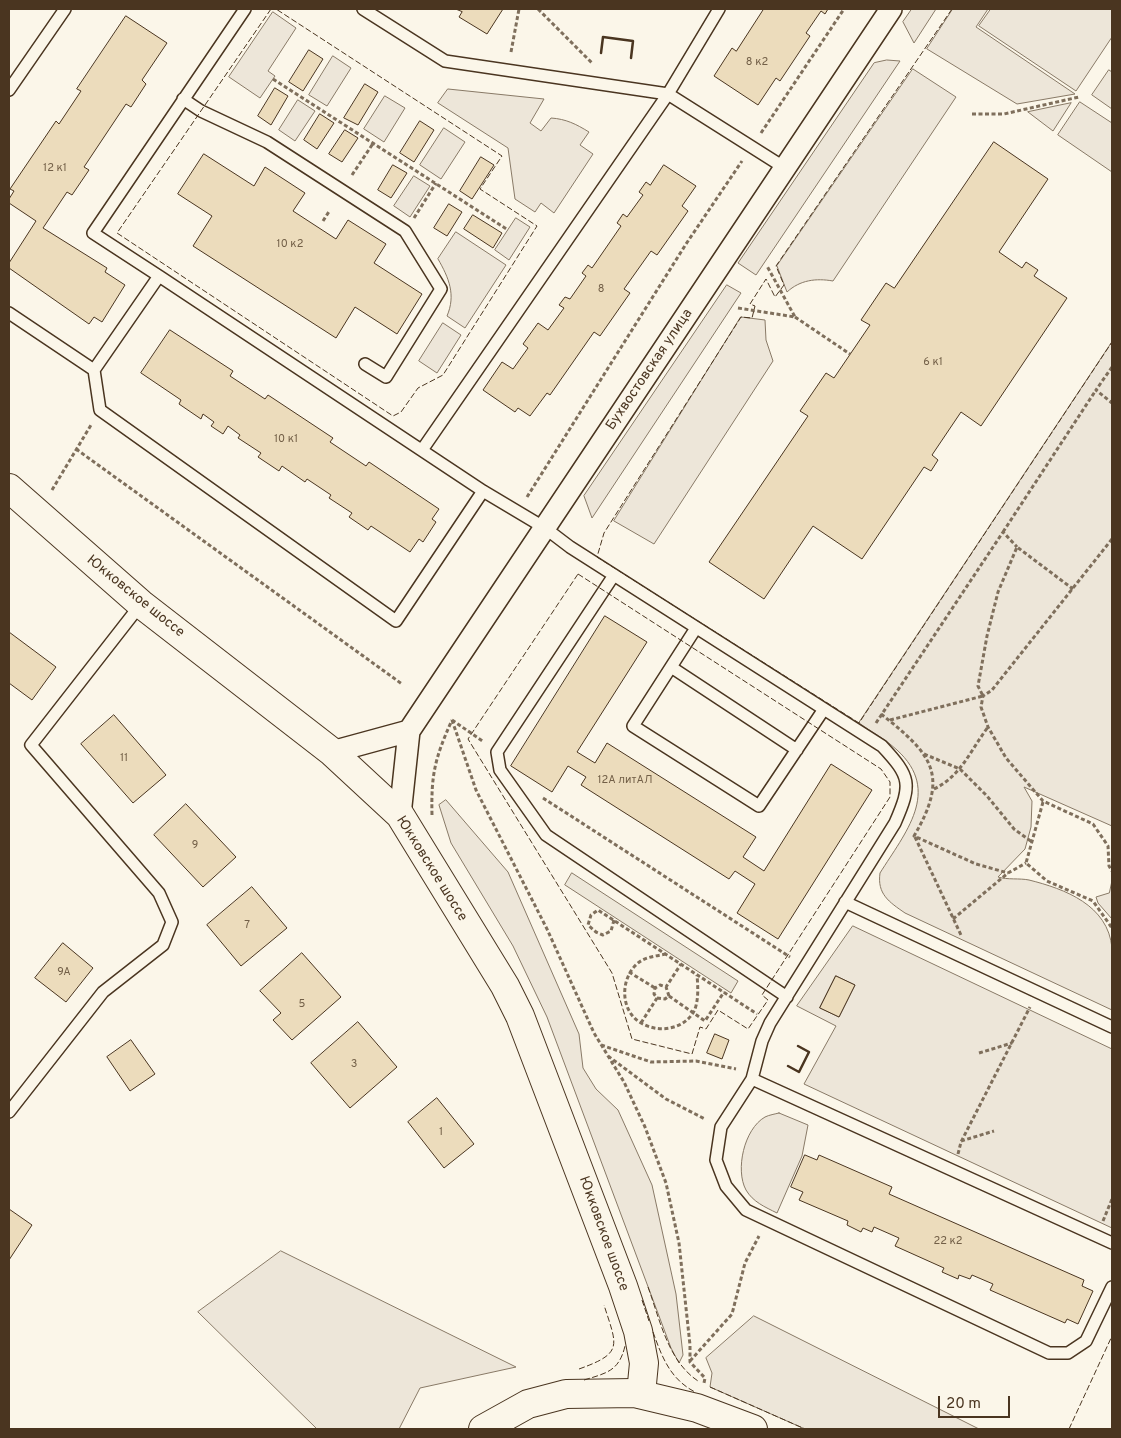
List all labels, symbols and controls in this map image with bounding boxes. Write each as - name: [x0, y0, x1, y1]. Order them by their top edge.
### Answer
- house number: 8 к2: [746, 56, 768, 70]
- house number: 12 к1: [43, 162, 67, 176]
- house number: 10 к2: [277, 238, 303, 252]
- house number: 8: [598, 283, 604, 297]
- street label: Бухвостовская улица: [603, 306, 697, 434]
- house number: 6 к1: [923, 356, 943, 370]
- house number: 10 к1: [274, 433, 298, 447]
- street label: Юкковское шоссе: [83, 552, 187, 642]
- house number: 11: [120, 752, 128, 766]
- house number: 12А литАЛ: [597, 774, 653, 788]
- street label: Юкковское шоссе: [392, 813, 470, 925]
- house number: 9: [192, 839, 198, 853]
- house number: 7: [244, 919, 250, 933]
- house number: 9А: [57, 966, 71, 980]
- house number: 5: [299, 998, 305, 1012]
- house number: 3: [351, 1058, 357, 1072]
- house number: 1: [439, 1126, 443, 1140]
- street label: Юкковское шоссе: [574, 1174, 632, 1294]
- house number: 22 к2: [933, 1235, 963, 1249]
- scale bar: [941, 1386, 1014, 1418]
- text: 20 m: [946, 1395, 981, 1414]

